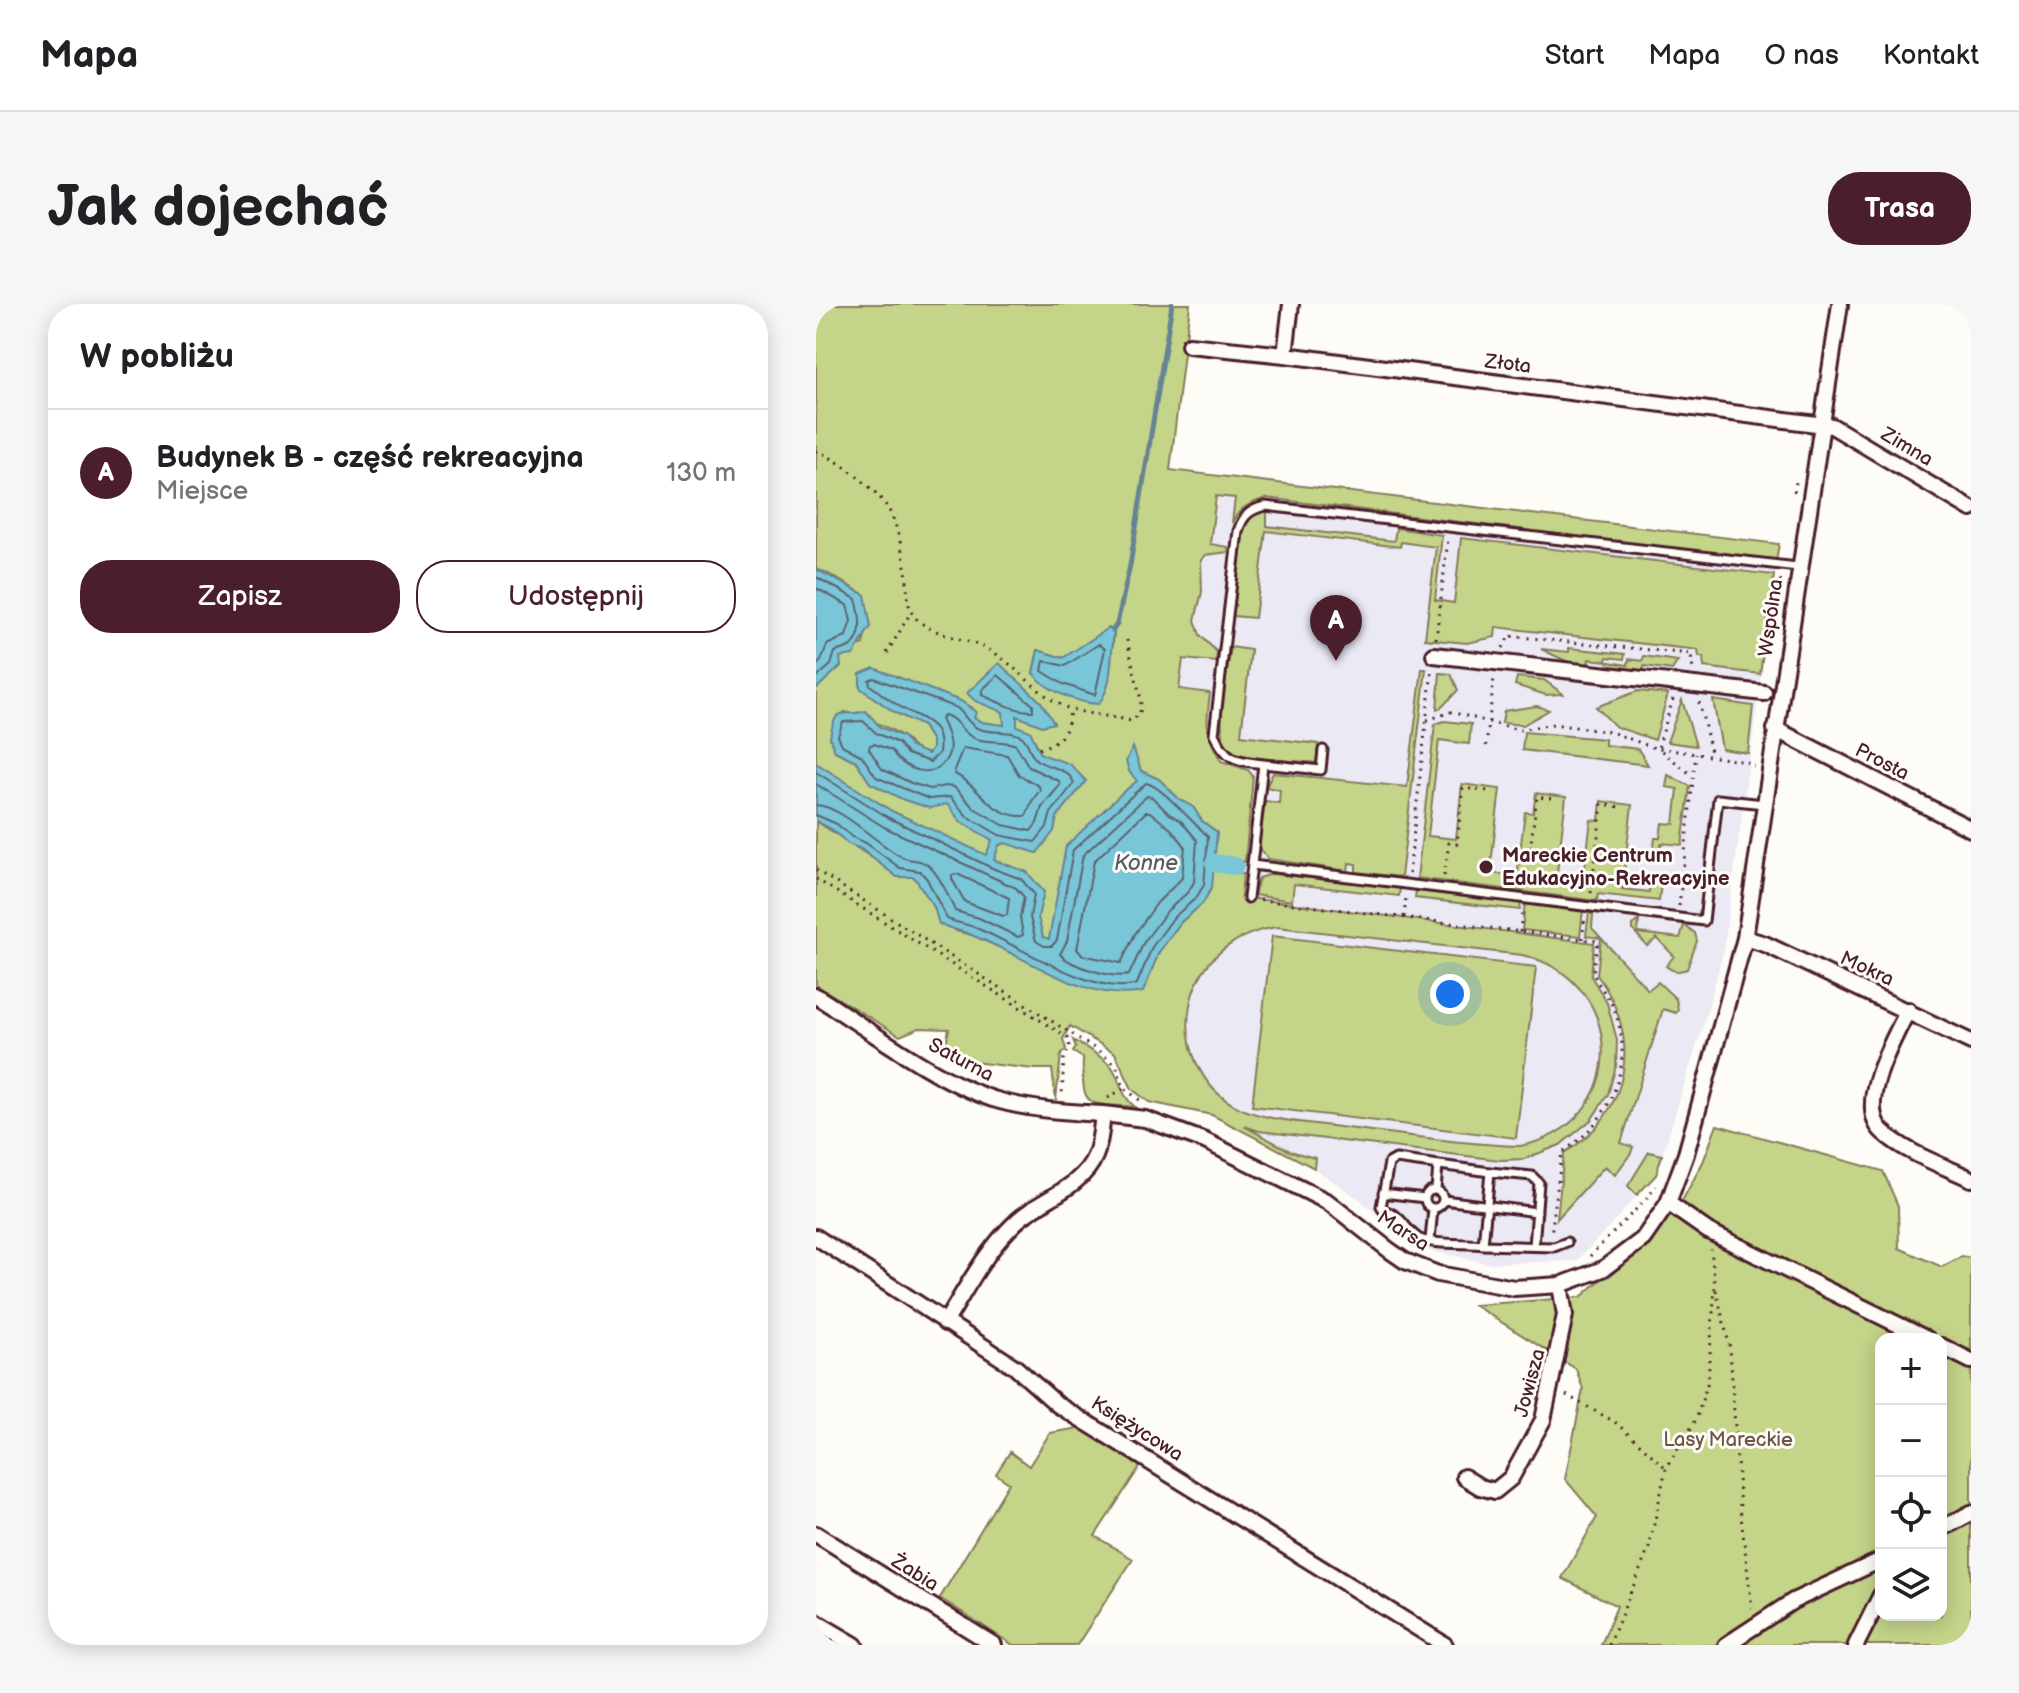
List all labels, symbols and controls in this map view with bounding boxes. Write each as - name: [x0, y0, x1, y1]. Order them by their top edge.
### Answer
- text: Mapa: [40, 33, 138, 78]
- text: Start: [1545, 39, 1604, 72]
- text: Mapa: [1648, 39, 1720, 72]
- text: O nas: [1764, 39, 1839, 72]
- text: Kontakt: [1883, 39, 1979, 72]
- button: Trasa: [1828, 172, 1971, 245]
- text: Jak dojechać: [48, 175, 388, 242]
- text: W pobliżu: [80, 336, 234, 377]
- street label: Złota: [1483, 349, 1532, 379]
- street label: Zimna: [1876, 422, 1937, 472]
- text: Budynek B - część rekreacyjna: [156, 440, 584, 476]
- text: A: [98, 458, 114, 489]
- text: 130 m: [666, 458, 736, 489]
- text: Miejsce: [156, 476, 248, 507]
- button: Zapisz: [80, 560, 400, 633]
- button: Udostępnij: [416, 560, 736, 633]
- street label: Wspólna: [1754, 578, 1788, 658]
- pin: A: [1310, 595, 1362, 661]
- street label: Prosta: [1851, 738, 1913, 786]
- place label: Mareckie Centrum Edukacyjno-Rekreacyjne: [1502, 844, 1730, 891]
- water label: Konne: [1114, 850, 1178, 877]
- marker: Mareckie Centrum Edukacyjno-Rekreacyjne: [1477, 858, 1495, 876]
- street label: Mokra: [1836, 946, 1898, 992]
- your location: [1430, 974, 1470, 1014]
- street label: Saturna: [924, 1033, 998, 1087]
- street label: Marsa: [1373, 1205, 1433, 1257]
- map controls: [1875, 1333, 1947, 1621]
- button: +: [1875, 1333, 1947, 1405]
- street label: Jowisza: [1509, 1346, 1551, 1420]
- street label: Księżycowa: [1087, 1391, 1187, 1467]
- button: −: [1875, 1405, 1947, 1477]
- park label: Lasy Mareckie: [1663, 1428, 1793, 1452]
- button: locate: [1875, 1477, 1947, 1549]
- street label: Żabia: [886, 1548, 943, 1597]
- button: layers: [1875, 1549, 1947, 1621]

